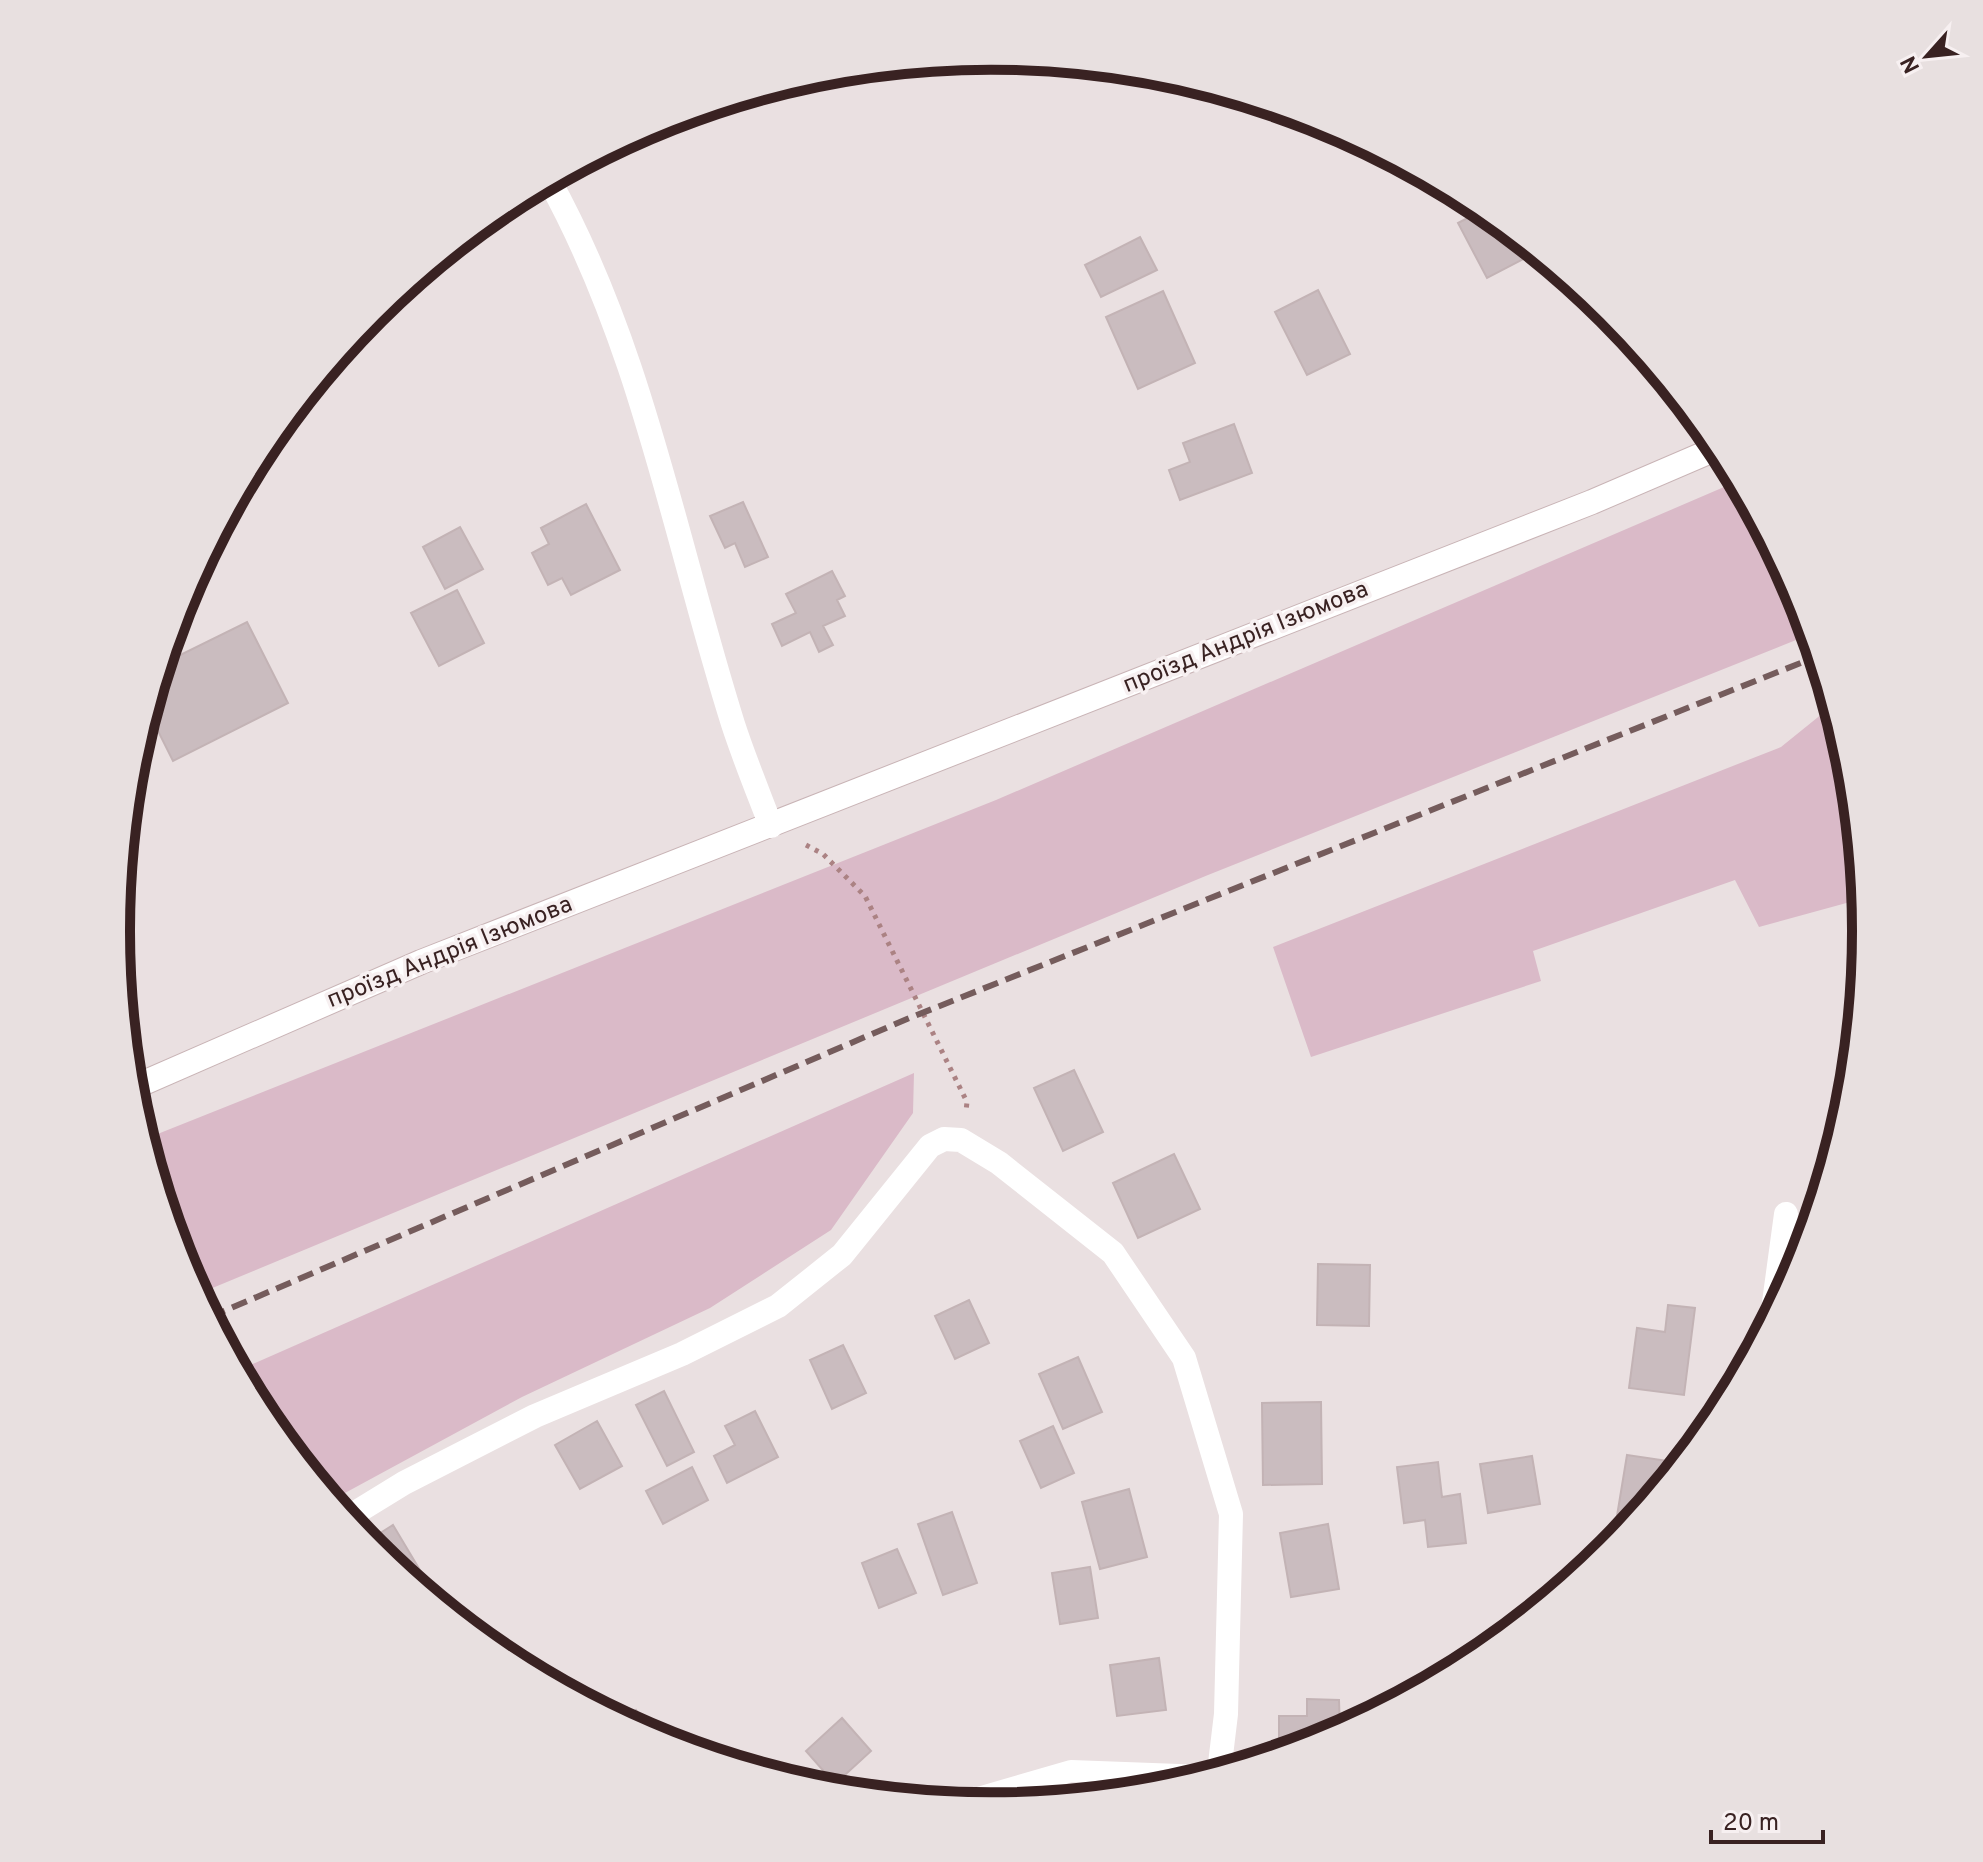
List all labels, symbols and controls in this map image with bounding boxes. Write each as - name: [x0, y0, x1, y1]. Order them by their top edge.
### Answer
- north arrow: [1887, 16, 1967, 96]
- text: N: [1896, 51, 1927, 77]
- street label: проїзд Андрія Ізюмова: [1119, 575, 1373, 701]
- street label: проїзд Андрія Ізюмова: [323, 890, 577, 1016]
- scale bar: [1711, 1794, 1823, 1844]
- text: 20 m: [1723, 1809, 1779, 1839]

